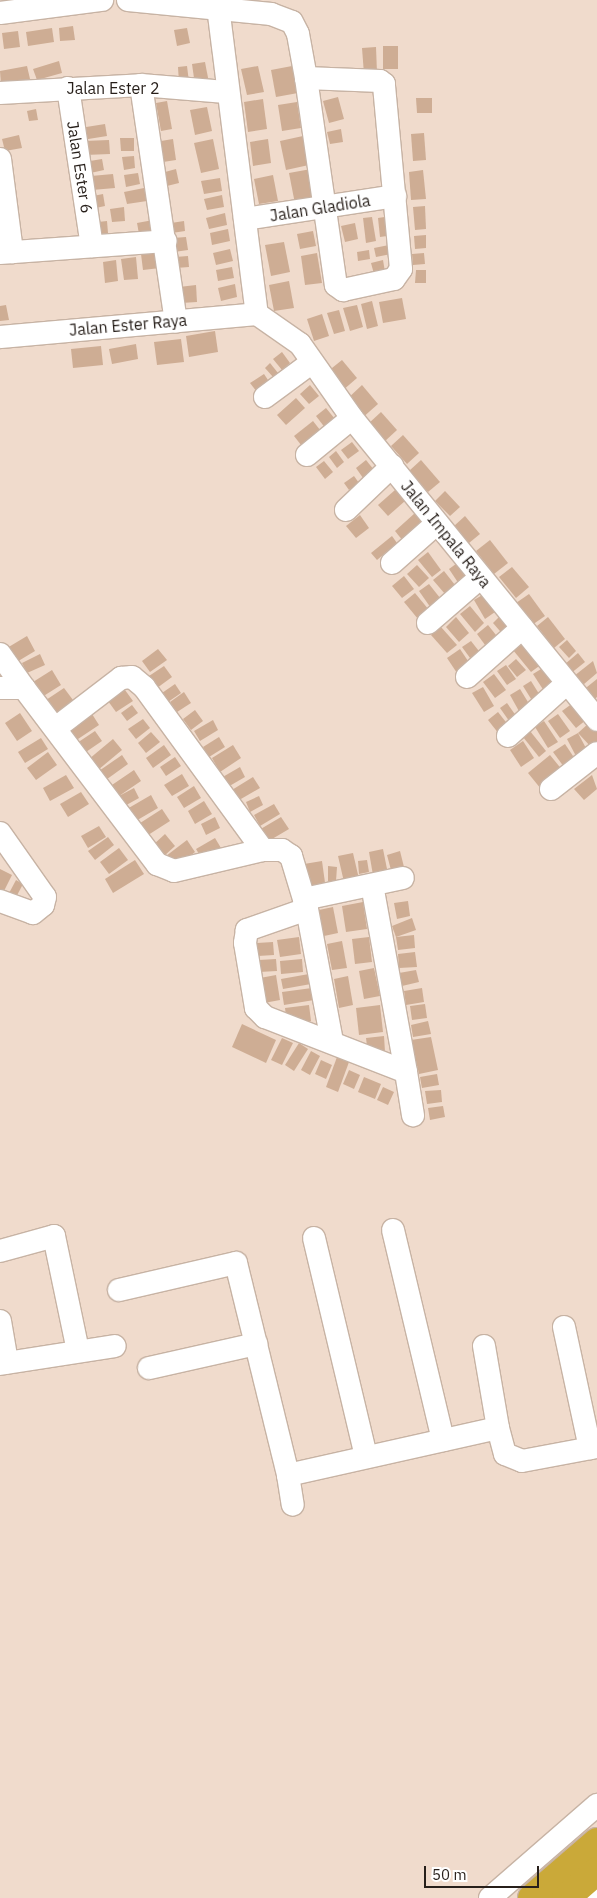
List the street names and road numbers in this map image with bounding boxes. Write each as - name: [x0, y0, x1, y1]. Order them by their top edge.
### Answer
- street label: Jalan Ester 2: [66, 78, 160, 98]
- street label: Jalan Ester 6: [63, 120, 97, 214]
- street label: Jalan Gladiola: [268, 191, 372, 225]
- street label: Jalan Ester Raya: [68, 310, 188, 340]
- street label: Jalan Impala Raya: [397, 477, 495, 591]

